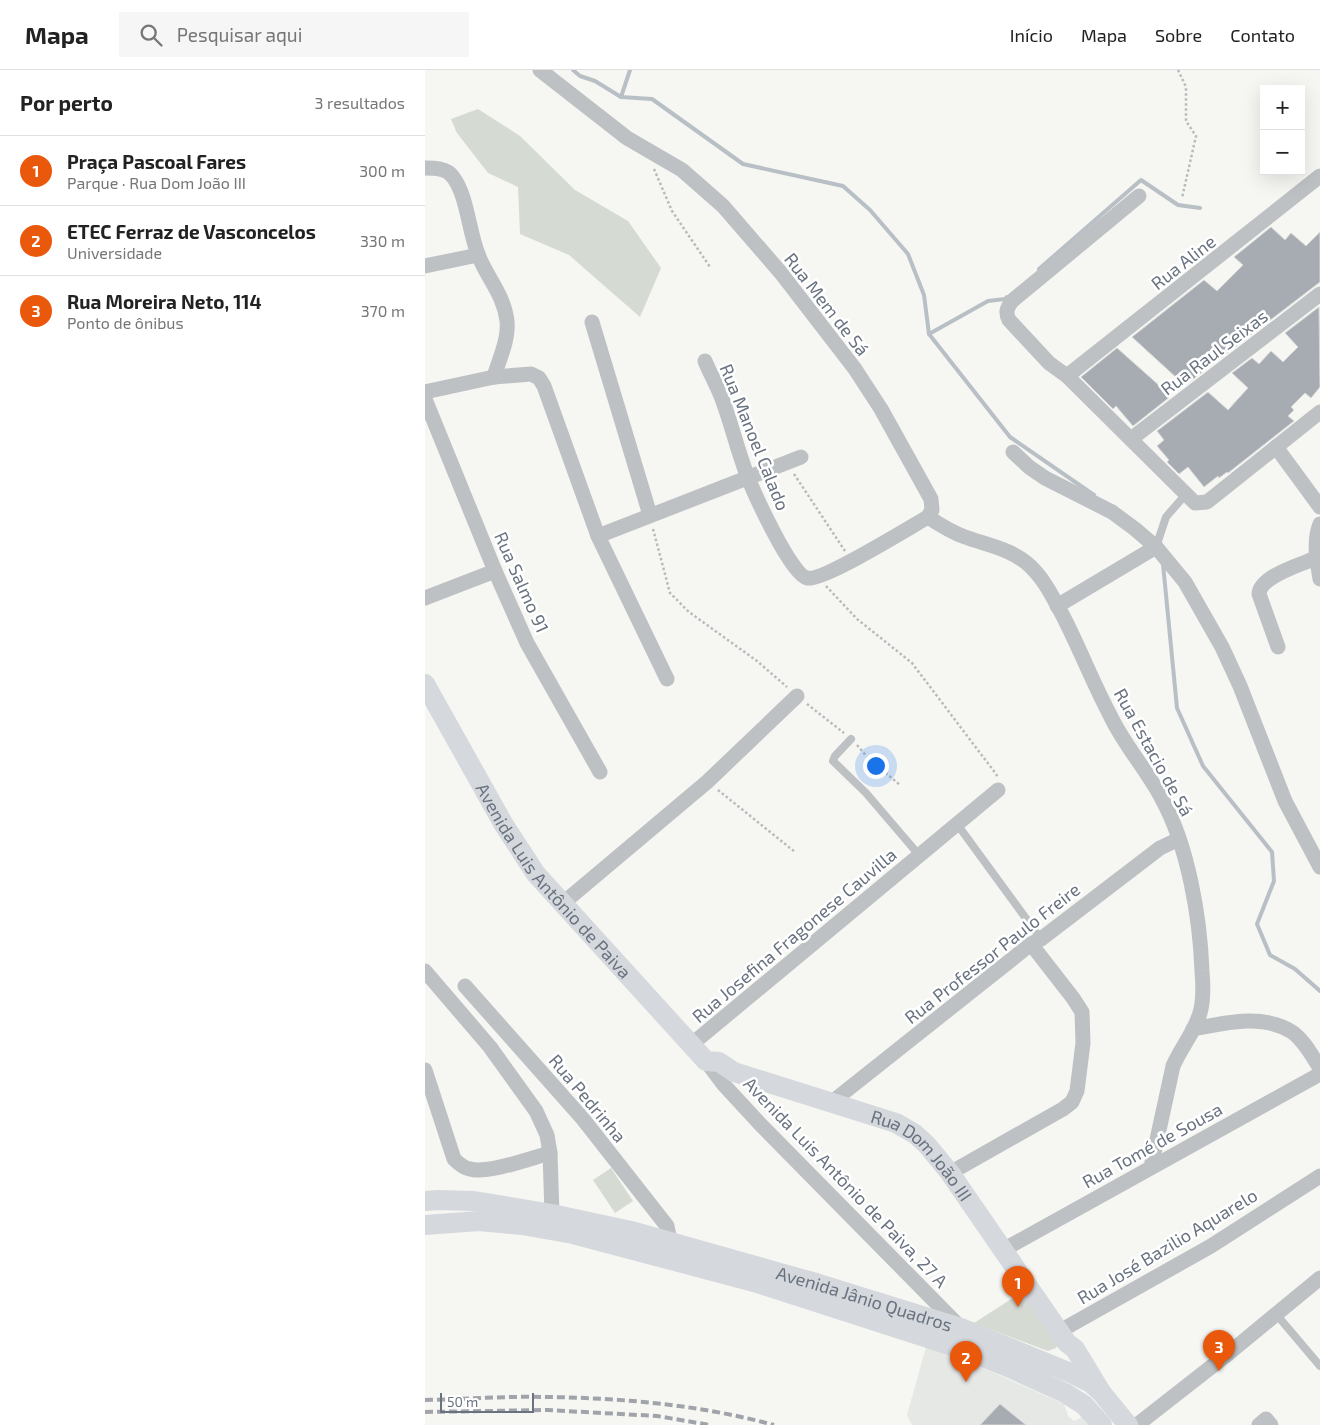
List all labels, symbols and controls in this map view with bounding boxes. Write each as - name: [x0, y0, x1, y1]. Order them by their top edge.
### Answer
- search box: [119, 12, 469, 57]
- text: Mapa: [25, 20, 89, 49]
- icon: search: [137, 21, 165, 49]
- text: Pesquisar aqui: [177, 23, 302, 46]
- text: Início: [1010, 24, 1053, 46]
- text: Mapa: [1081, 24, 1127, 46]
- text: Sobre: [1155, 24, 1202, 46]
- text: Contato: [1230, 24, 1295, 46]
- map controls: [1260, 85, 1305, 175]
- button: +: [1260, 85, 1305, 130]
- text: Por perto: [20, 90, 113, 115]
- text: 3 resultados: [315, 93, 405, 112]
- button: −: [1260, 130, 1305, 175]
- text: Praça Pascoal Fares: [67, 150, 246, 173]
- text: 1: [33, 161, 39, 180]
- text: 300 m: [359, 161, 405, 180]
- text: Parque · Rua Dom João III: [67, 173, 246, 192]
- text: ETEC Ferraz de Vasconcelos: [67, 220, 316, 243]
- street label: Rua Aline: [1146, 230, 1220, 294]
- text: 2: [31, 231, 41, 250]
- text: 330 m: [360, 231, 405, 250]
- text: Universidade: [67, 243, 162, 262]
- street label: Rua Mem de Sá: [780, 248, 874, 360]
- text: Rua Moreira Neto, 114: [67, 290, 262, 313]
- text: 3: [31, 301, 41, 320]
- text: 370 m: [361, 301, 405, 320]
- street label: Rua Raul Seixas: [1156, 305, 1272, 399]
- text: Ponto de ônibus: [67, 313, 184, 332]
- street label: Rua Manoel Calado: [716, 361, 794, 513]
- street label: Rua Salmo 91: [490, 528, 554, 636]
- street label: Rua Estacio de Sá: [1110, 684, 1198, 820]
- your location: [863, 753, 889, 779]
- street label: Avenida Luis Antônio de Paiva: [472, 779, 636, 983]
- street label: Rua Josefina Fragonese Cauvilla: [687, 843, 901, 1027]
- street label: Rua Professor Paulo Freire: [900, 878, 1084, 1028]
- street label: Rua Pedrinha: [545, 1049, 631, 1147]
- street label: Avenida Luis Antônio de Paiva, 27 A: [739, 1072, 953, 1292]
- street label: Rua Tomé de Sousa: [1078, 1097, 1226, 1193]
- street label: Rua Dom João III: [868, 1105, 977, 1205]
- street label: Rua José Bazilio Aquarelo: [1073, 1183, 1261, 1309]
- street label: Avenida Jânio Quadros: [774, 1261, 955, 1336]
- pin: 1: [1002, 1266, 1034, 1307]
- pin: 3: [1203, 1330, 1235, 1371]
- pin: 2: [950, 1341, 982, 1382]
- scale bar: [440, 1390, 534, 1413]
- text: 50 m: [447, 1393, 478, 1410]

